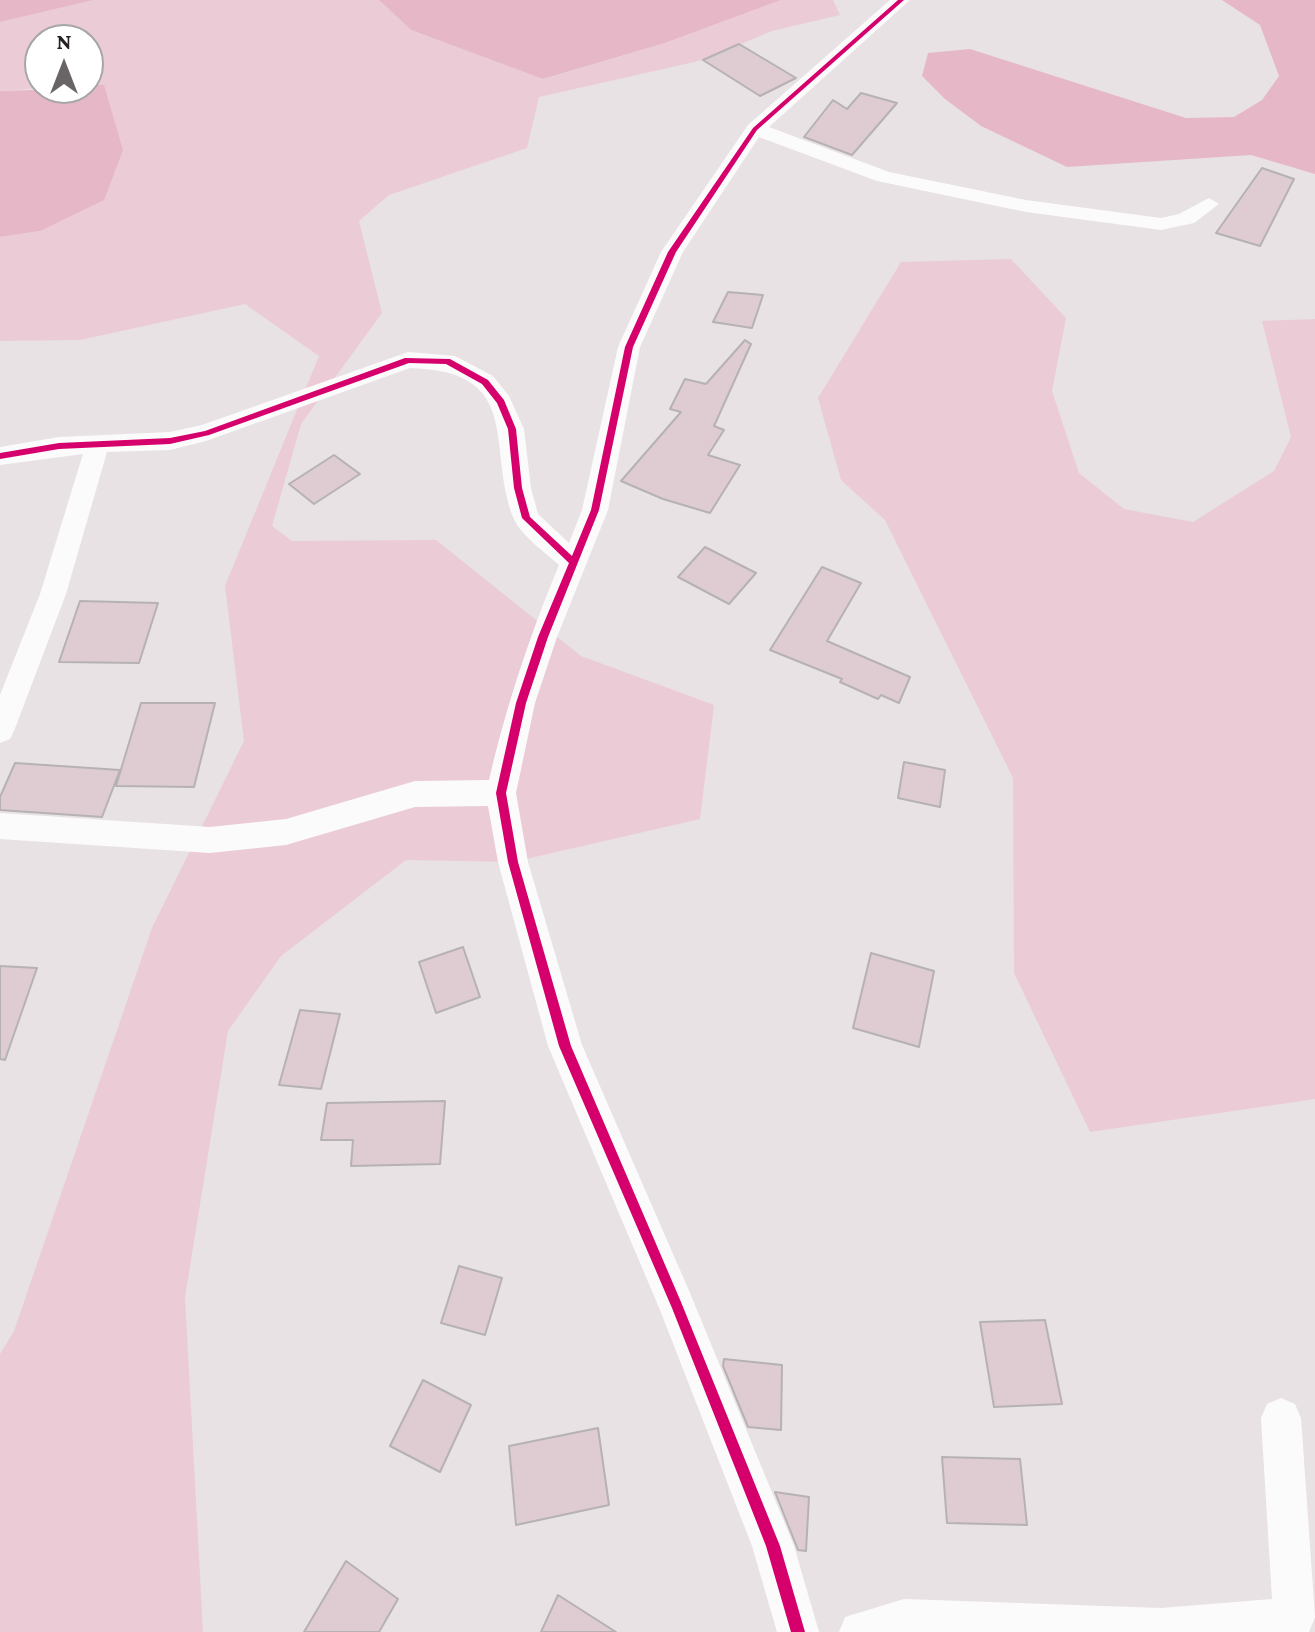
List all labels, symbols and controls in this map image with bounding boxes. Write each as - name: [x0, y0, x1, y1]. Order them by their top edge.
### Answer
- north arrow: [24, 24, 104, 104]
- text: N: [57, 29, 72, 54]

